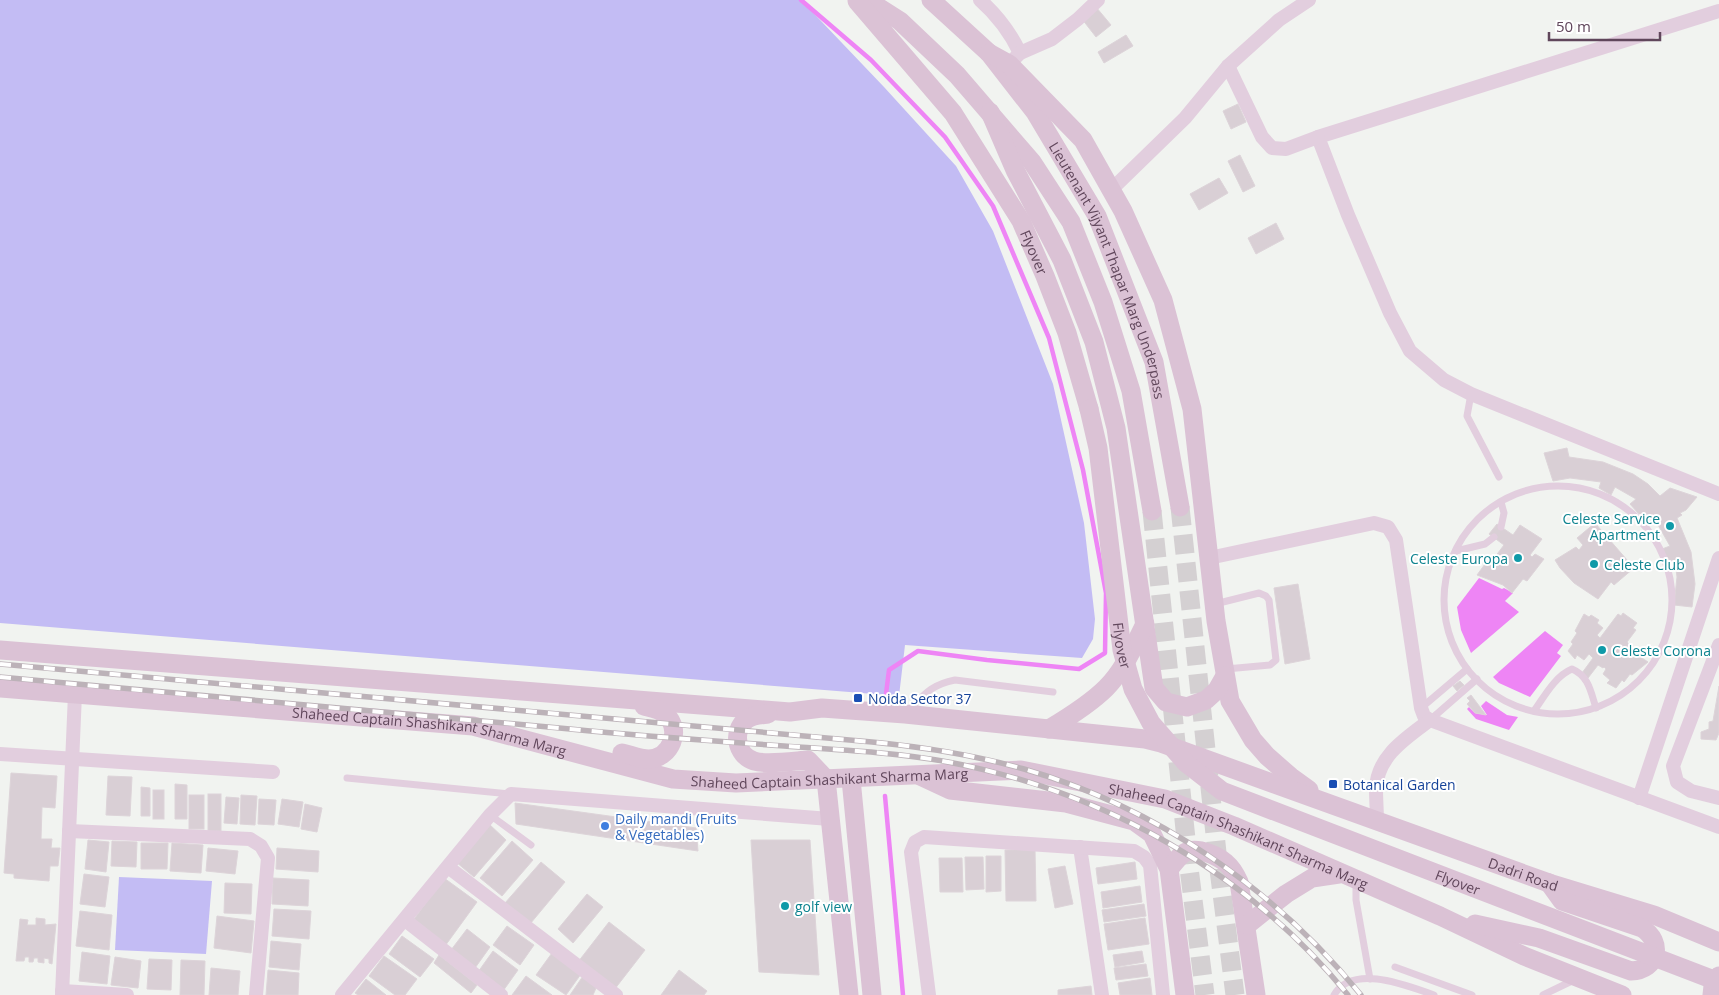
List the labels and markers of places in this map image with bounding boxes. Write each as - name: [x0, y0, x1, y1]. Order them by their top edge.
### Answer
- place label: Celeste Service Apartment: [1562, 509, 1660, 544]
- marker: Celeste Service Apartment: [1664, 520, 1676, 532]
- place label: Celeste Europa: [1410, 549, 1508, 568]
- marker: Celeste Europa: [1512, 552, 1524, 564]
- place label: Celeste Club: [1604, 555, 1685, 574]
- marker: Celeste Club: [1588, 558, 1600, 570]
- place label: Celeste Corona: [1612, 641, 1711, 660]
- marker: Celeste Corona: [1596, 644, 1608, 656]
- place label: Noida Sector 37: [868, 689, 972, 708]
- marker: Noida Sector 37: [852, 692, 864, 704]
- place label: Botanical Garden: [1343, 775, 1456, 794]
- marker: Botanical Garden: [1327, 778, 1339, 790]
- place label: Daily mandi (Fruits & Vegetables): [615, 809, 737, 844]
- marker: Daily mandi (Fruits & Vegetables): [599, 820, 611, 832]
- place label: golf view: [795, 897, 852, 916]
- marker: golf view: [779, 900, 791, 912]

